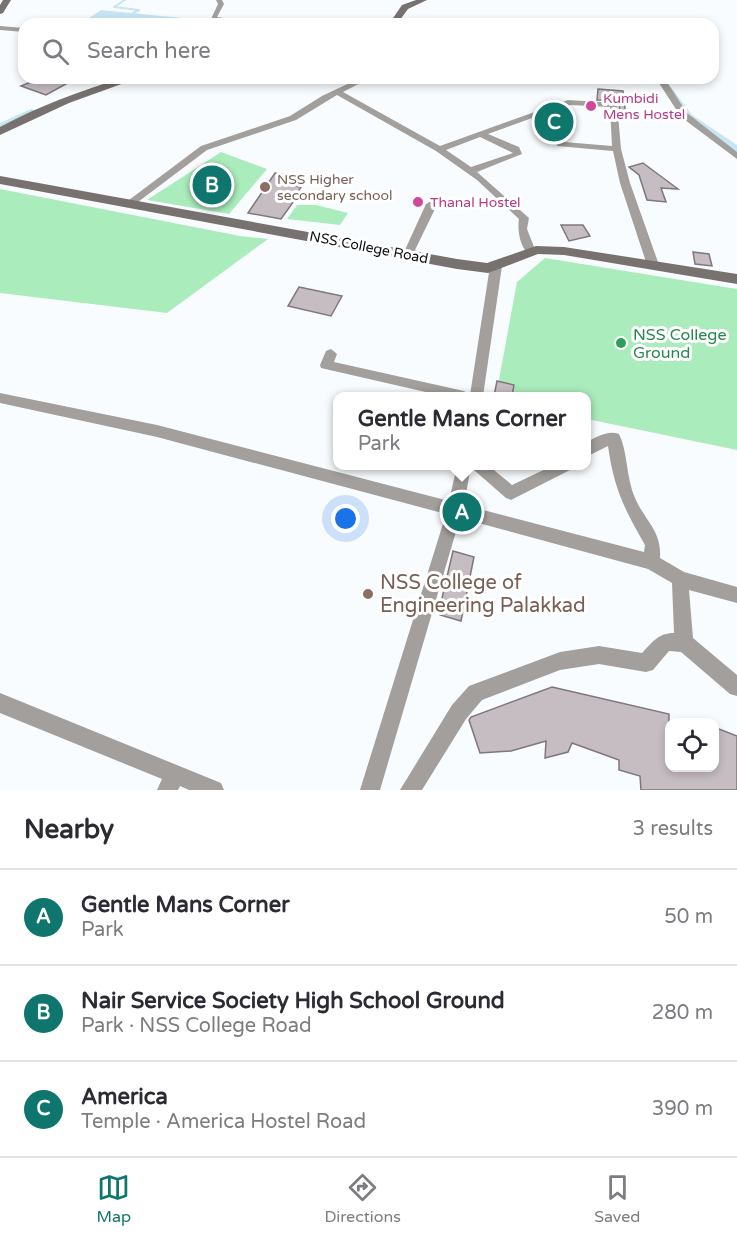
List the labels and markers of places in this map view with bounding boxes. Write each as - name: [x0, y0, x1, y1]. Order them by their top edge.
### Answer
- place label: Kumbidi Mens Hostel: [603, 90, 685, 123]
- marker: Kumbidi Mens Hostel: [584, 99, 598, 113]
- pin: C: [534, 100, 574, 144]
- pin: B: [192, 162, 232, 207]
- place label: NSS Higher secondary school: [277, 171, 393, 204]
- marker: NSS Higher secondary school: [258, 180, 272, 194]
- place label: Thanal Hostel: [430, 194, 521, 211]
- marker: Thanal Hostel: [411, 195, 425, 209]
- place label: NSS College Ground: [633, 325, 727, 363]
- marker: NSS College Ground: [614, 336, 628, 350]
- pin: A: [442, 490, 482, 534]
- place label: NSS College of Engineering Palakkad: [380, 571, 586, 618]
- marker: NSS College of Engineering Palakkad: [361, 587, 375, 601]

